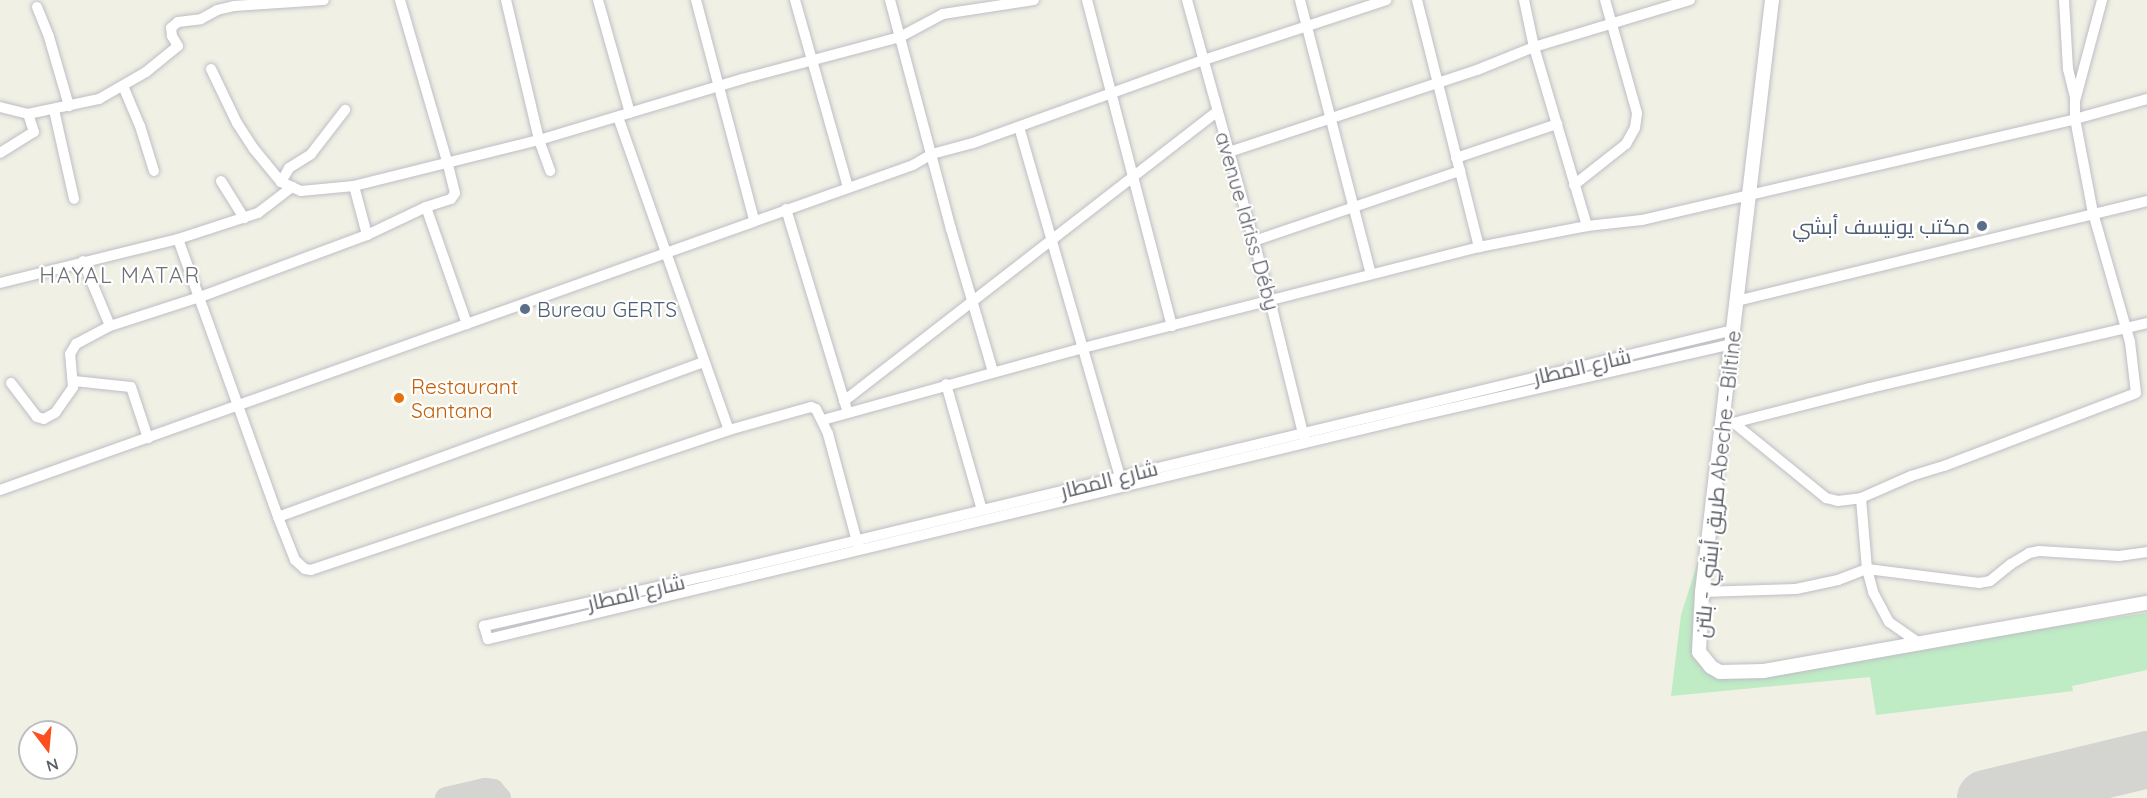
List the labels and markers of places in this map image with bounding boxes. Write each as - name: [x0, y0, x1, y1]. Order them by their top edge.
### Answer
- place label: مكتب يونيسف أبشي: [1792, 213, 1970, 239]
- marker: مكتب يونيسف أبشي: [1975, 219, 1989, 233]
- place label: Bureau GERTS: [537, 296, 677, 322]
- marker: Bureau GERTS: [518, 302, 532, 316]
- place label: Restaurant Santana: [411, 373, 518, 423]
- marker: Restaurant Santana: [392, 391, 406, 405]

